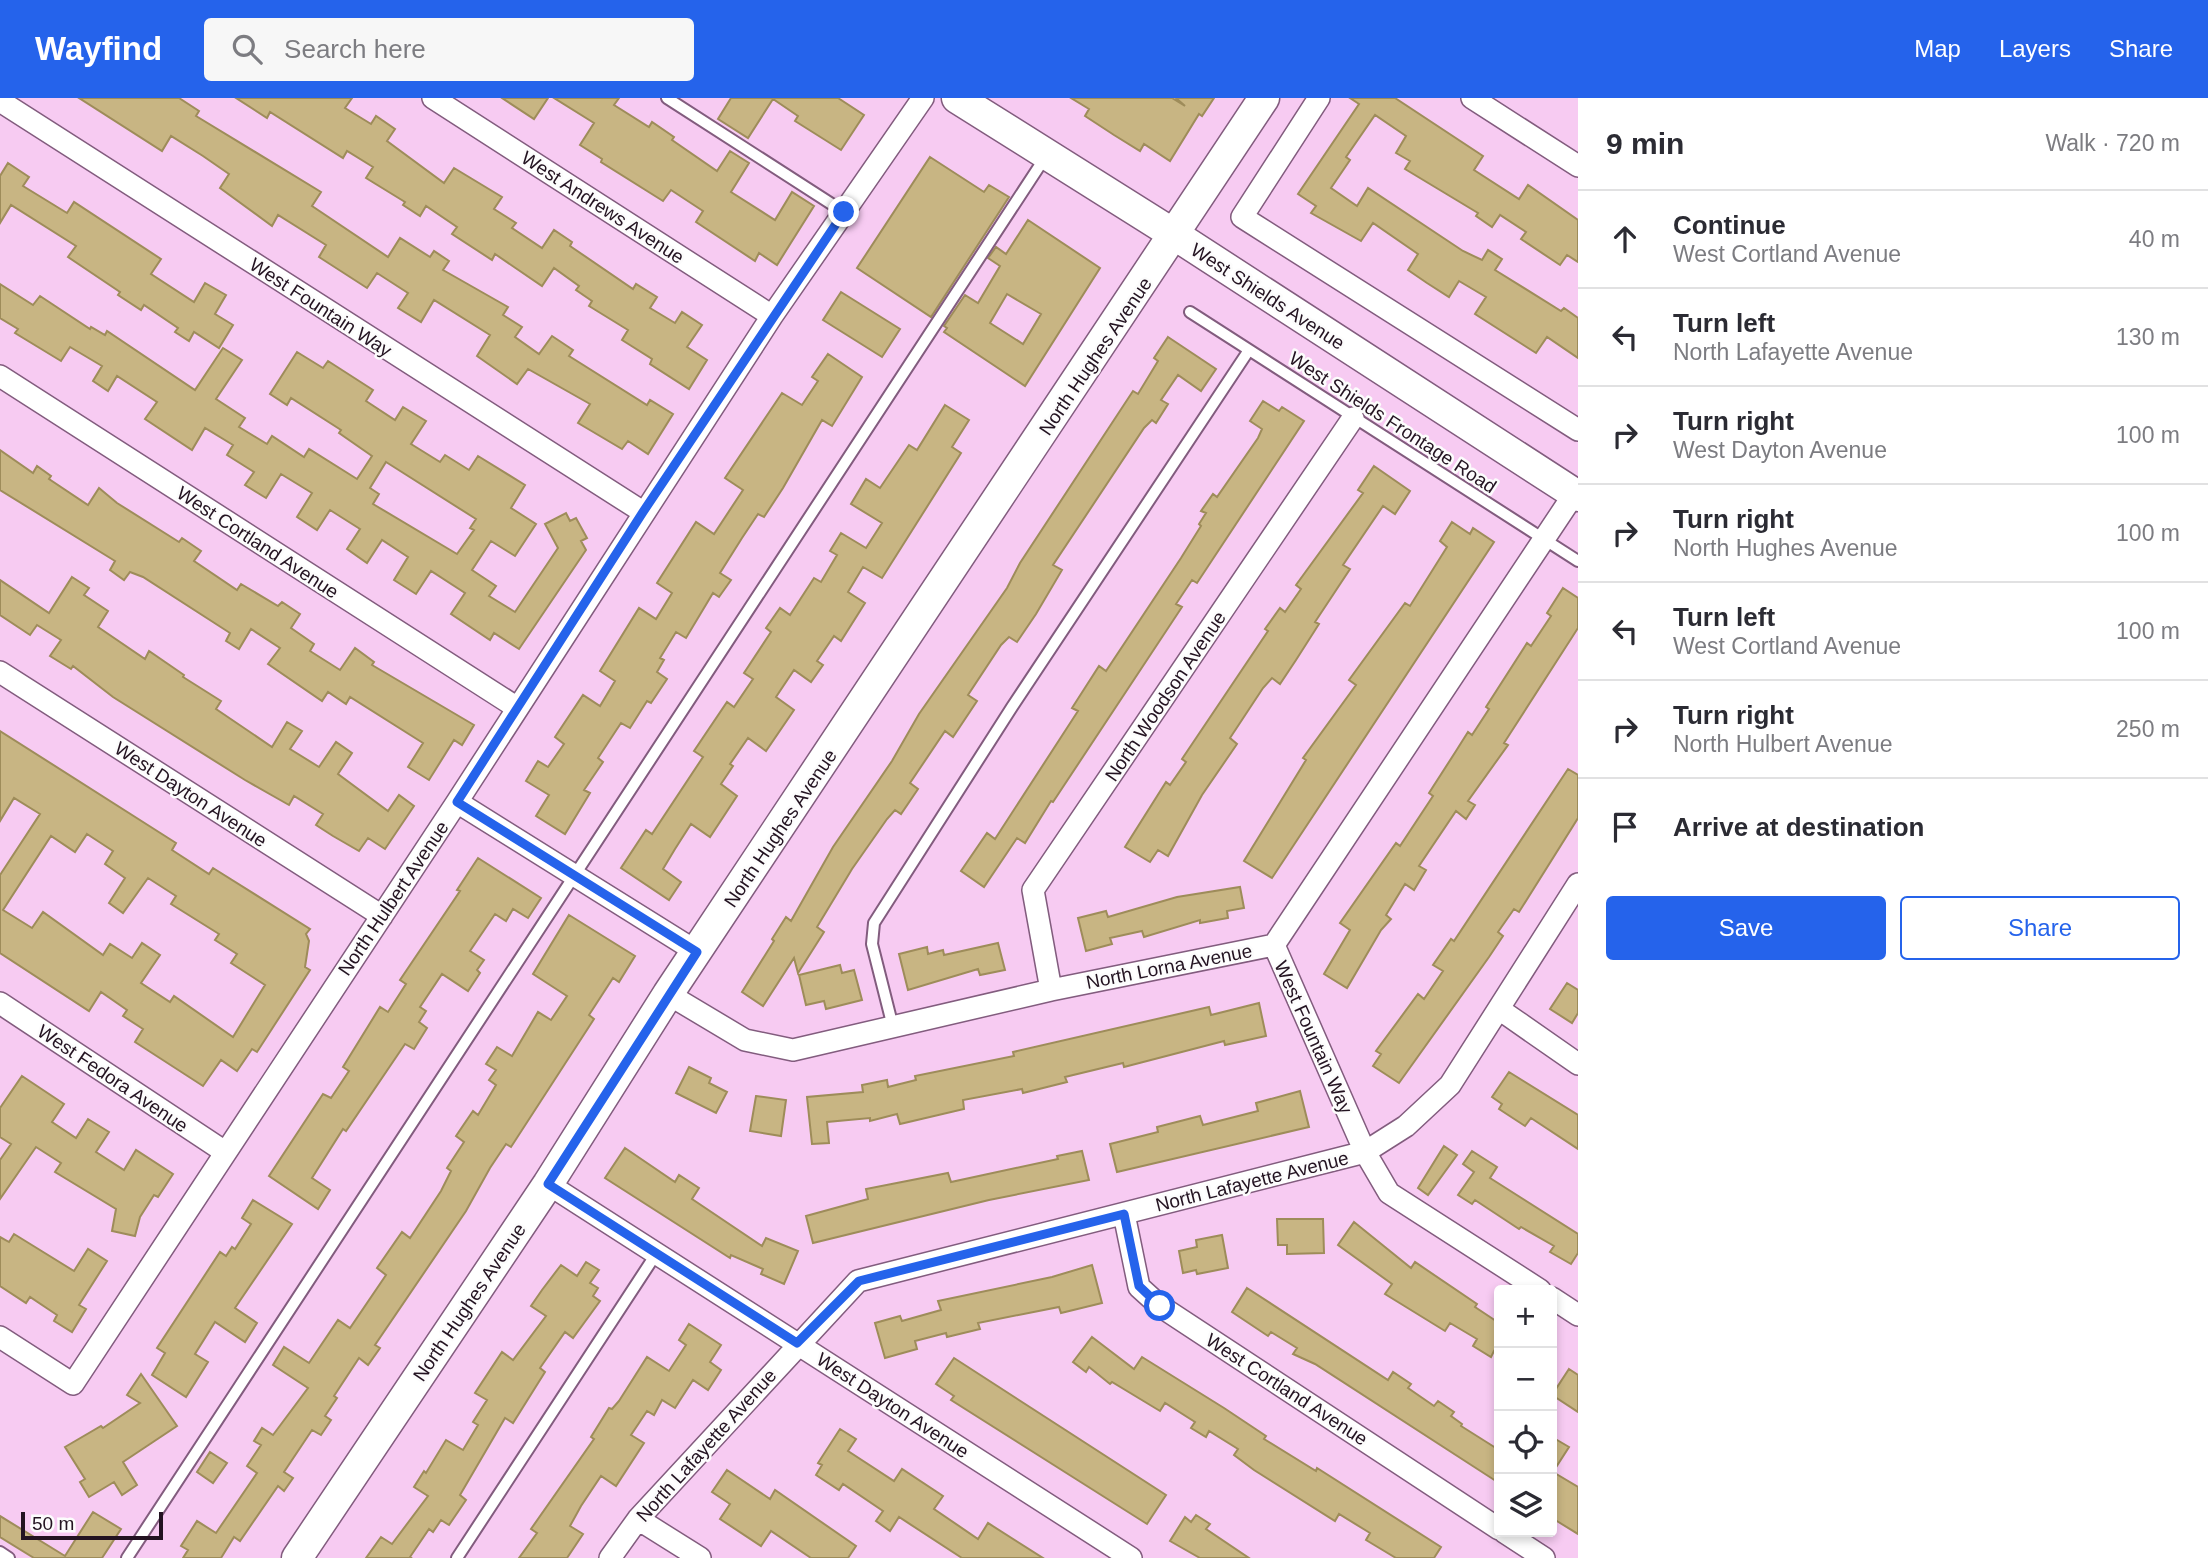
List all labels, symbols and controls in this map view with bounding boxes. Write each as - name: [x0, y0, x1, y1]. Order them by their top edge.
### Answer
- search box: [204, 18, 694, 81]
- text: Wayfind: [35, 30, 162, 67]
- icon: search: [228, 30, 266, 68]
- text: Search here: [284, 34, 426, 64]
- text: Map: [1914, 35, 1961, 62]
- text: Layers: [1999, 35, 2071, 62]
- text: Share: [2109, 35, 2173, 62]
- text: 9 min: [1606, 127, 1684, 160]
- text: Walk · 720 m: [2045, 130, 2180, 156]
- street label: West Andrews Avenue: [518, 147, 688, 268]
- route end: [828, 196, 859, 227]
- text: Continue: [1673, 210, 1786, 240]
- icon: ahead: [1606, 220, 1644, 258]
- text: 40 m: [2129, 226, 2180, 252]
- street label: West Shields Avenue: [1187, 239, 1348, 354]
- text: West Cortland Avenue: [1673, 241, 1901, 267]
- street label: West Fountain Way: [246, 254, 396, 361]
- street label: North Hughes Avenue: [1035, 273, 1156, 439]
- text: Turn left: [1673, 308, 1775, 338]
- icon: left: [1606, 318, 1644, 356]
- text: 130 m: [2116, 324, 2180, 350]
- text: North Lafayette Avenue: [1673, 339, 1913, 365]
- street label: West Shields Frontage Road: [1285, 348, 1500, 497]
- text: Turn right: [1673, 406, 1794, 436]
- icon: right: [1606, 416, 1644, 454]
- text: 100 m: [2116, 422, 2180, 448]
- text: West Dayton Avenue: [1673, 437, 1887, 463]
- street label: West Cortland Avenue: [173, 482, 342, 603]
- text: Turn right: [1673, 504, 1794, 534]
- icon: right: [1606, 514, 1644, 552]
- text: 100 m: [2116, 520, 2180, 546]
- text: North Hughes Avenue: [1673, 535, 1898, 561]
- text: Turn left: [1673, 602, 1775, 632]
- street label: North Woodson Avenue: [1101, 608, 1230, 785]
- icon: left: [1606, 612, 1644, 650]
- text: 100 m: [2116, 618, 2180, 644]
- text: West Cortland Avenue: [1673, 633, 1901, 659]
- text: Turn right: [1673, 700, 1794, 730]
- icon: right: [1606, 710, 1644, 748]
- text: 250 m: [2116, 716, 2180, 742]
- text: North Hulbert Avenue: [1673, 731, 1893, 757]
- street label: West Dayton Avenue: [111, 737, 271, 851]
- street label: North Hughes Avenue: [720, 745, 841, 911]
- icon: arrive: [1606, 808, 1644, 846]
- text: Arrive at destination: [1673, 812, 1924, 842]
- street label: North Hulbert Avenue: [334, 817, 453, 979]
- button: Save: [1606, 896, 1886, 960]
- button: Share: [1900, 896, 2180, 960]
- street label: North Lorna Avenue: [1084, 940, 1254, 993]
- street label: West Fountain Way: [1270, 958, 1357, 1117]
- street label: West Fedora Avenue: [34, 1020, 192, 1137]
- street label: North Lafayette Avenue: [1153, 1147, 1351, 1216]
- street label: North Hughes Avenue: [409, 1219, 530, 1385]
- map controls: [1494, 1285, 1557, 1537]
- button: +: [1494, 1285, 1557, 1348]
- route start: [1144, 1290, 1175, 1321]
- street label: West Cortland Avenue: [1202, 1329, 1371, 1450]
- street label: West Dayton Avenue: [813, 1348, 973, 1462]
- button: −: [1494, 1348, 1557, 1411]
- street label: North Lafayette Avenue: [632, 1365, 781, 1526]
- button: locate: [1494, 1411, 1557, 1474]
- button: layers: [1494, 1474, 1557, 1537]
- scale bar: [21, 1509, 163, 1541]
- text: 50 m: [32, 1513, 74, 1534]

